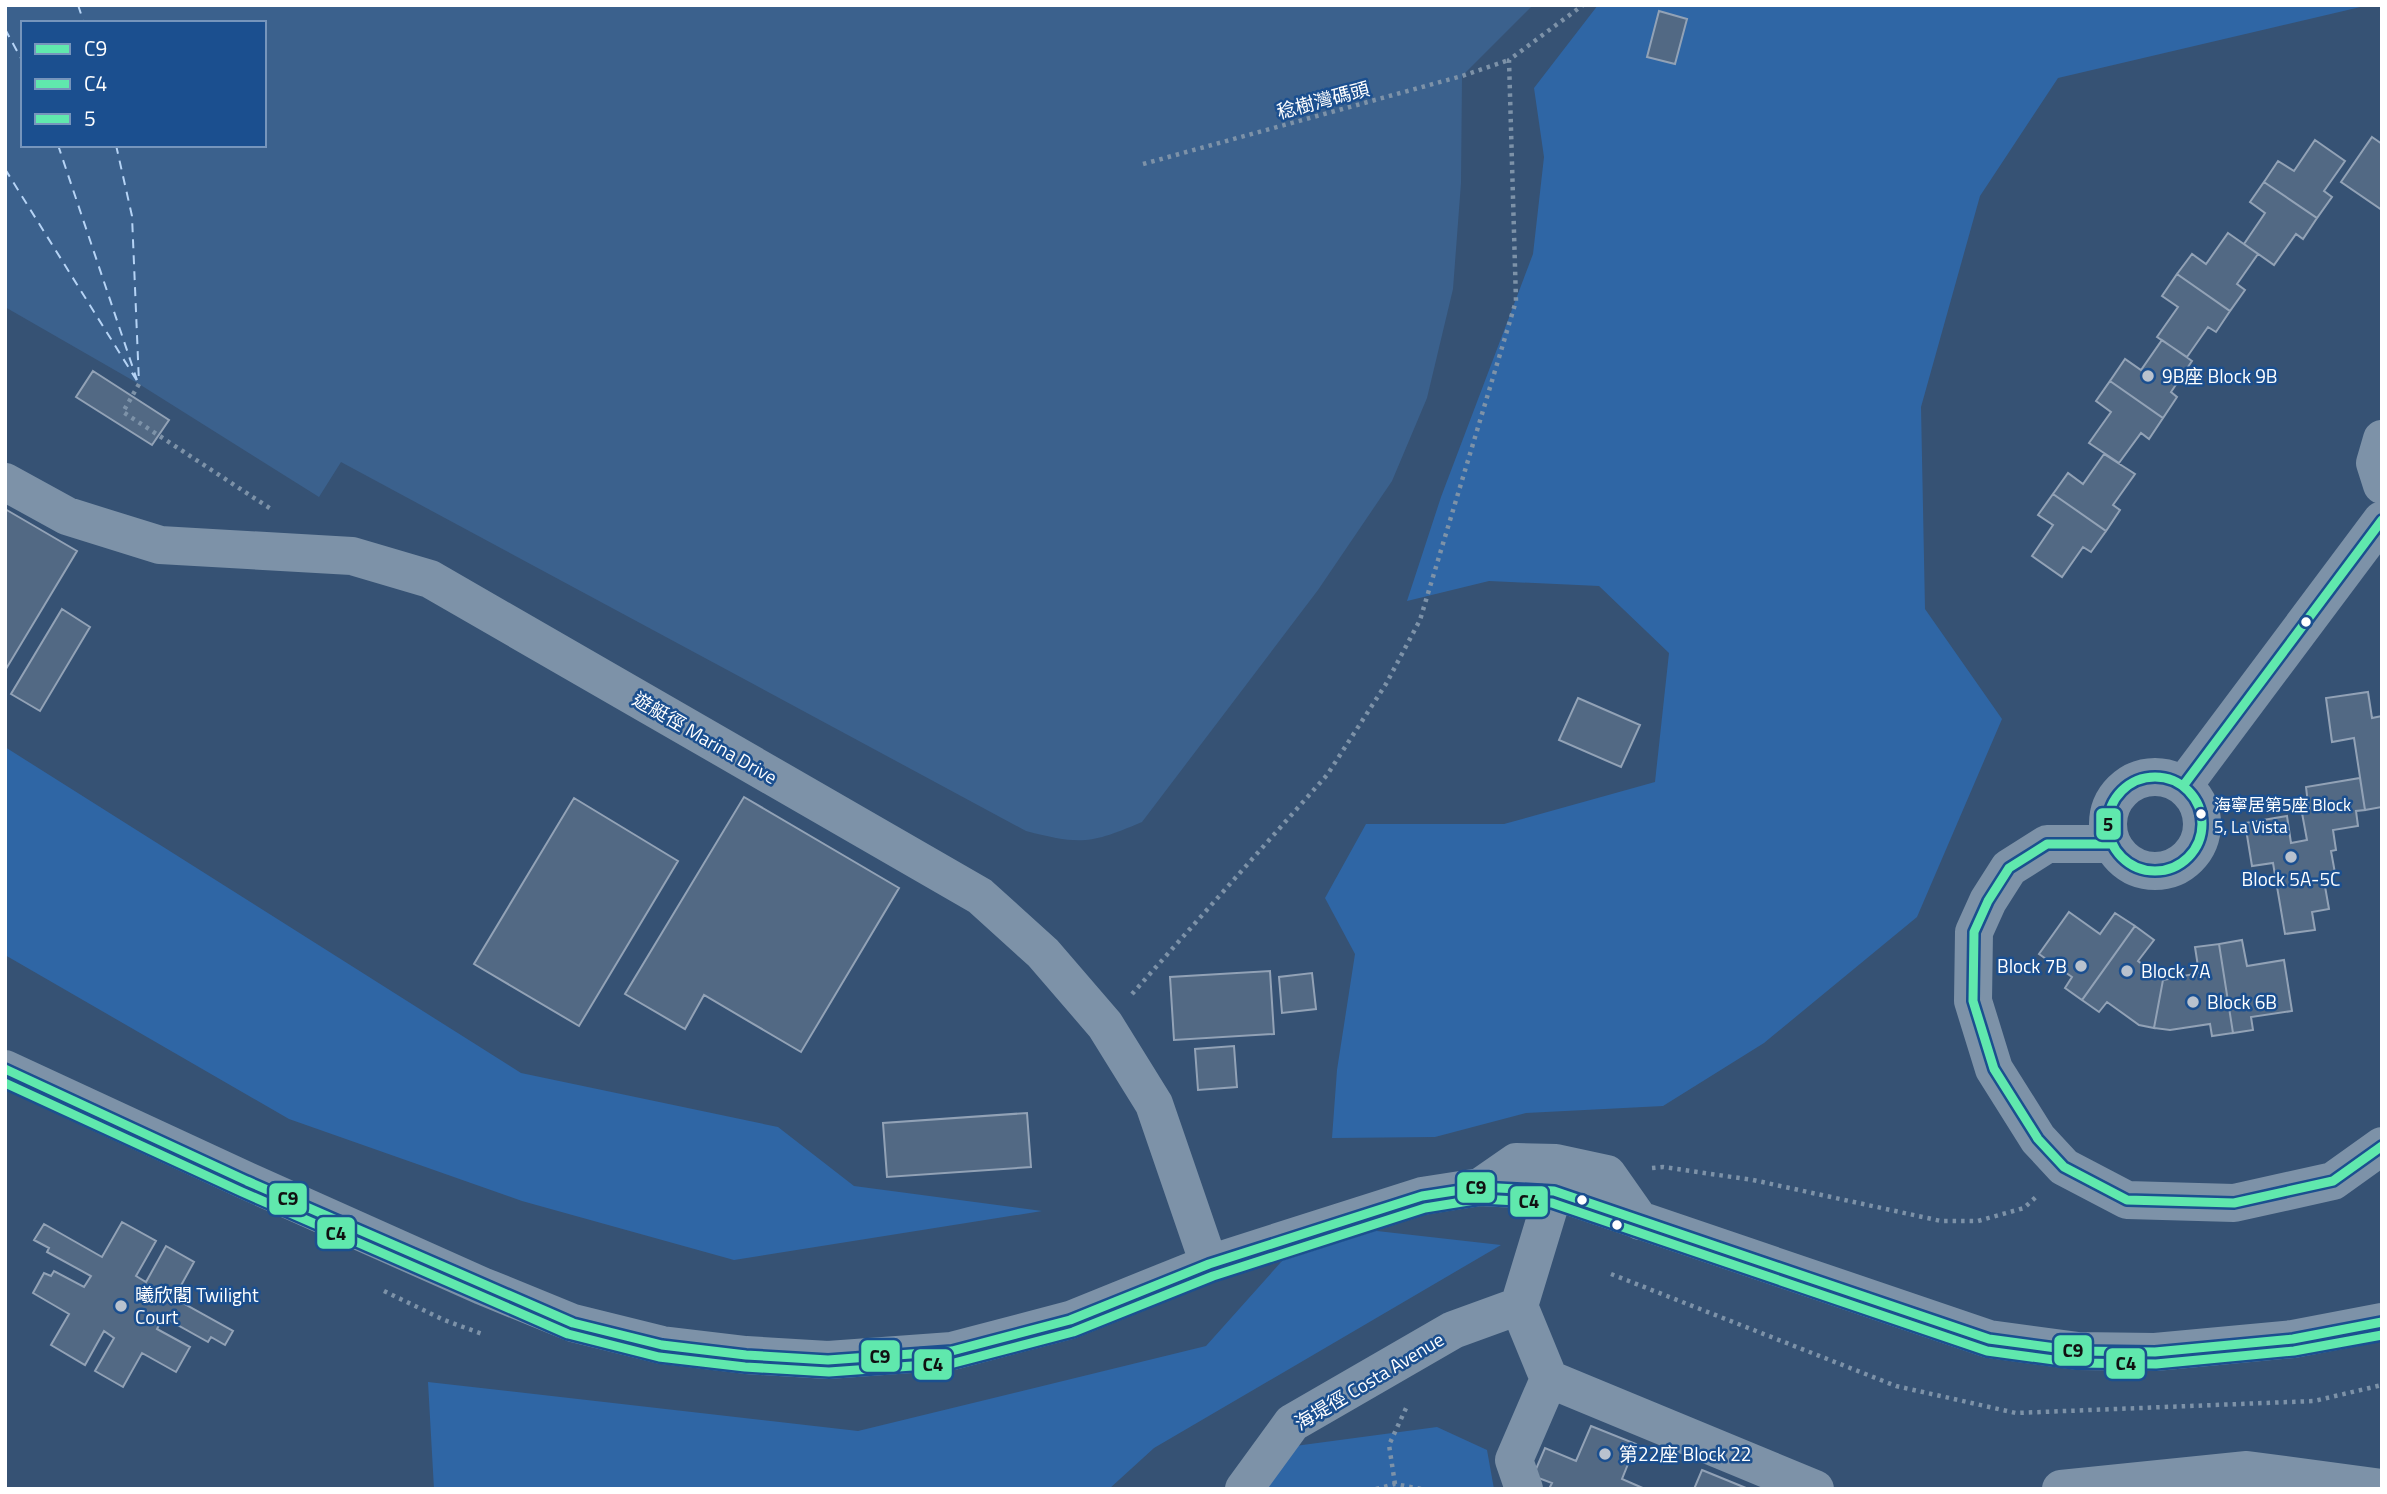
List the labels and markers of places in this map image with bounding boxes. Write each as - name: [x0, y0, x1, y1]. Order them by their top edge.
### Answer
- place label: 9B座 Block 9B: [2162, 361, 2278, 390]
- marker: 9B座 Block 9B: [2140, 368, 2156, 384]
- unlabelled marker: [2299, 615, 2313, 629]
- place label: 海寧居第5座 Block 5, La Vista: [2214, 792, 2351, 840]
- marker: 海寧居第5座 Block 5, La Vista: [2194, 807, 2208, 821]
- marker: Block 5A-5C: [2283, 849, 2299, 865]
- place label: Block 5A-5C: [2242, 864, 2340, 893]
- place label: Block 7B: [1997, 951, 2067, 980]
- place label: Block 7A: [2141, 956, 2211, 985]
- marker: Block 7B: [2073, 958, 2089, 974]
- marker: Block 7A: [2119, 963, 2135, 979]
- place label: Block 6B: [2207, 987, 2277, 1016]
- marker: Block 6B: [2185, 994, 2201, 1010]
- unlabelled marker: [1575, 1193, 1589, 1207]
- unlabelled marker: [1610, 1218, 1624, 1232]
- place label: 曦欣閣 Twilight Court: [135, 1280, 259, 1331]
- marker: 曦欣閣 Twilight Court: [113, 1298, 129, 1314]
- place label: 第22座 Block 22: [1619, 1439, 1751, 1468]
- marker: 第22座 Block 22: [1597, 1446, 1613, 1462]

